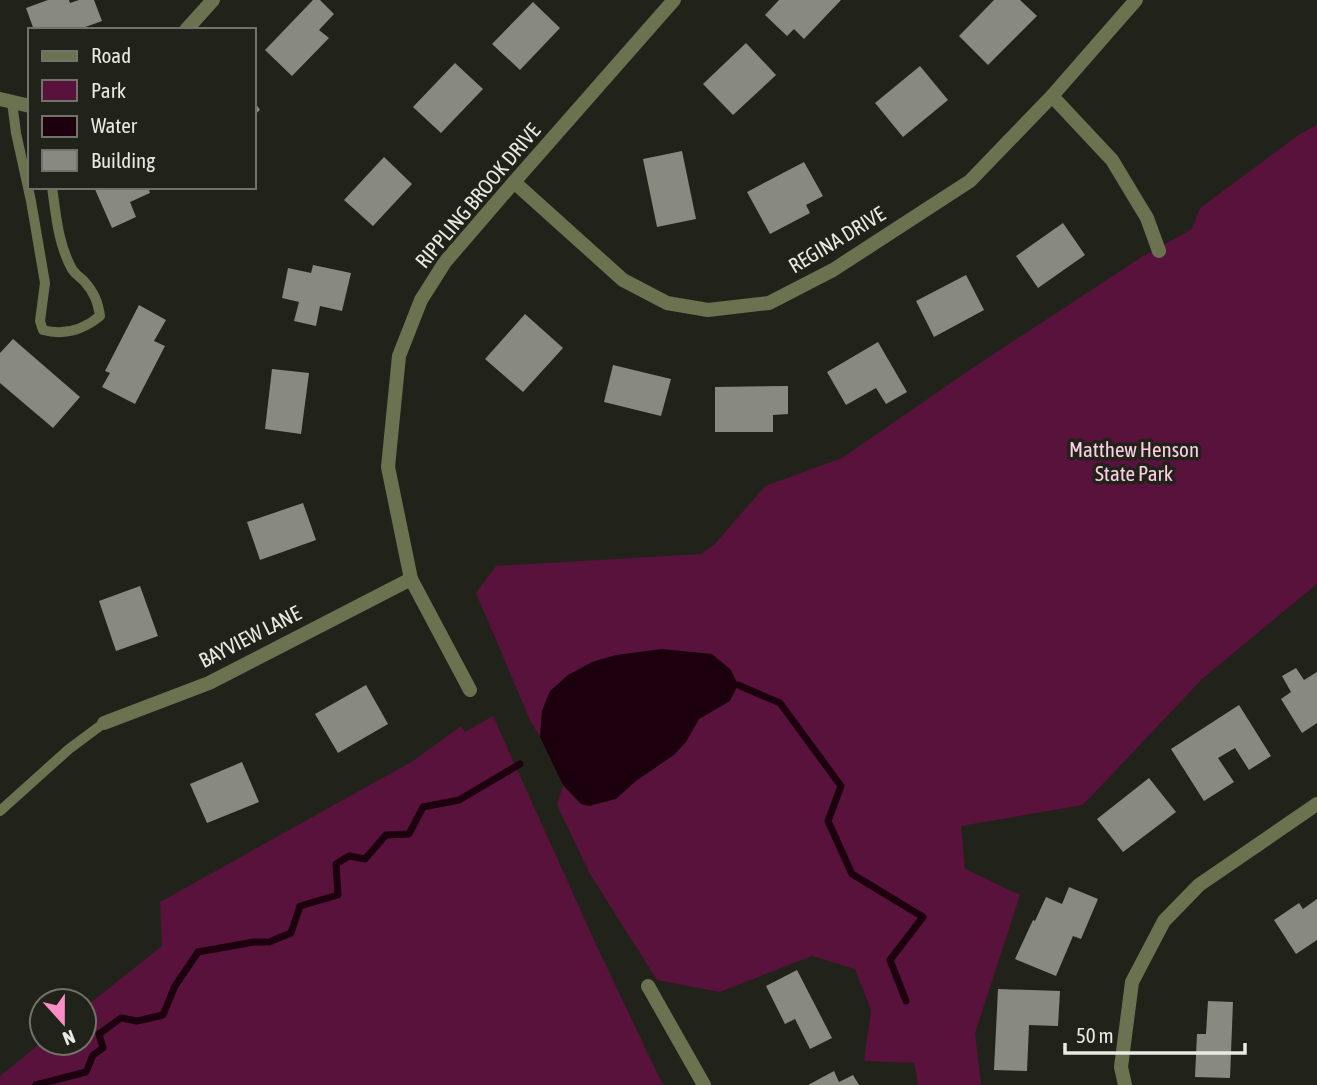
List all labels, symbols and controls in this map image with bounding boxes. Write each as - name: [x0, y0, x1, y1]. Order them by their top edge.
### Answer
- legend: [28, 28, 256, 189]
- text: Road: [91, 43, 131, 67]
- text: Park: [91, 78, 126, 102]
- text: Water: [91, 113, 138, 137]
- street label: RIPPLING BROOK DRIVE: [410, 118, 545, 272]
- text: Building: [91, 148, 155, 172]
- street label: REGINA DRIVE: [784, 201, 889, 277]
- park label: Matthew Henson State Park: [1069, 437, 1199, 485]
- street label: BAYVIEW LANE: [195, 600, 304, 672]
- north arrow: [28, 987, 98, 1057]
- scale bar: [1065, 1012, 1245, 1056]
- text: 50 m: [1076, 1023, 1114, 1047]
- text: N: [60, 1026, 78, 1050]

